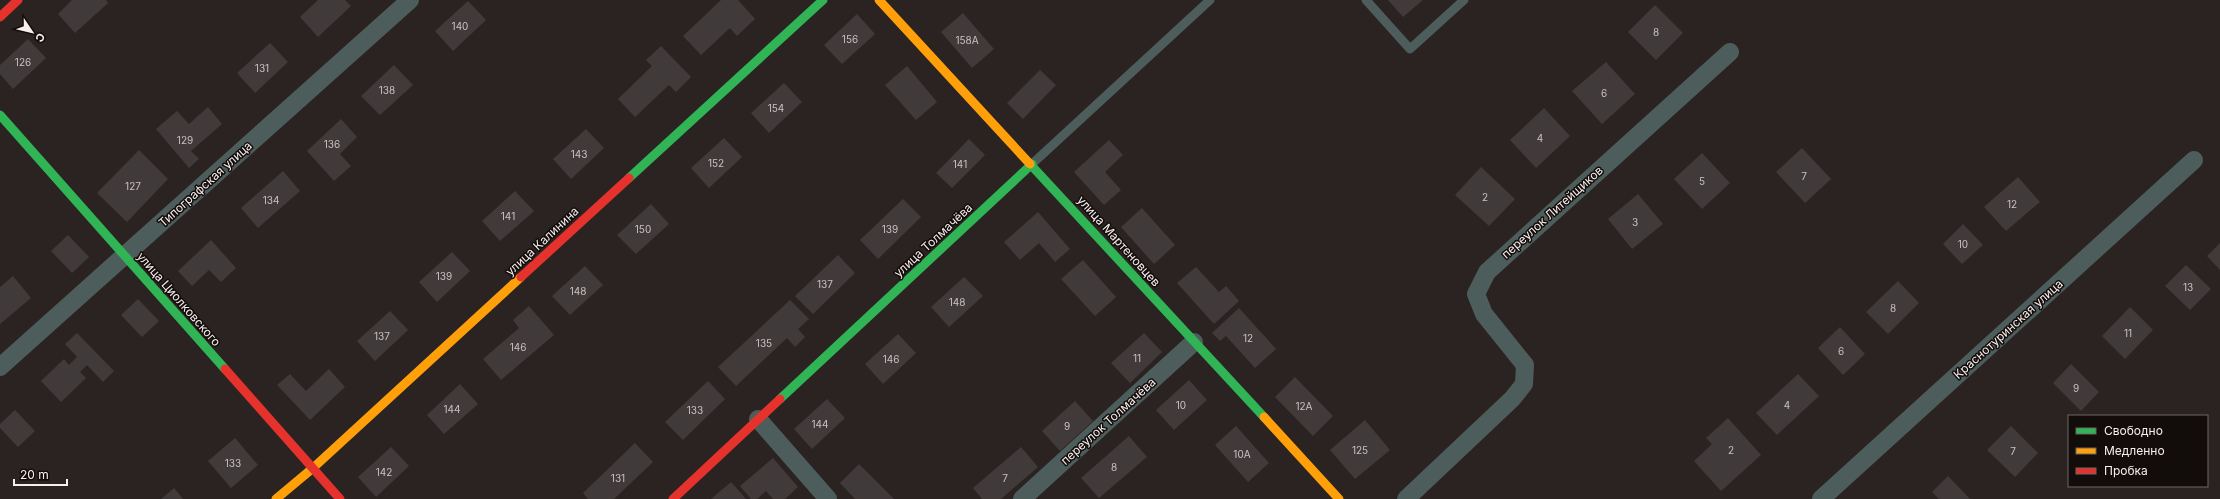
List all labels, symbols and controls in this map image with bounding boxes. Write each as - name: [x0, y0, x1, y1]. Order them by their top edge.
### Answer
- north arrow: [12, 12, 52, 52]
- house number: 140: [452, 20, 468, 32]
- house number: 8: [1653, 26, 1659, 38]
- text: С: [32, 30, 48, 45]
- house number: 156: [842, 33, 858, 45]
- house number: 158А: [955, 34, 979, 46]
- house number: 126: [15, 56, 31, 68]
- house number: 131: [255, 62, 269, 74]
- house number: 138: [379, 84, 395, 96]
- house number: 6: [1601, 87, 1607, 99]
- house number: 154: [768, 102, 784, 114]
- house number: 4: [1537, 132, 1543, 144]
- house number: 129: [177, 134, 193, 146]
- street label: Типографская улица: [155, 138, 255, 230]
- house number: 136: [324, 138, 340, 150]
- house number: 143: [571, 148, 587, 160]
- house number: 152: [708, 157, 724, 169]
- house number: 141: [953, 158, 967, 170]
- street label: переулок Литейщиков: [1498, 162, 1606, 261]
- house number: 7: [1801, 170, 1807, 182]
- house number: 5: [1699, 175, 1705, 187]
- house number: 127: [125, 180, 141, 192]
- house number: 2: [1482, 191, 1488, 203]
- street label: улица Мартеновцев: [1074, 193, 1164, 290]
- house number: 134: [263, 194, 279, 206]
- house number: 12: [2007, 198, 2017, 210]
- street label: улица Толмачёва: [891, 200, 975, 280]
- street label: улица Калинина: [502, 203, 582, 279]
- house number: 141: [501, 210, 515, 222]
- house number: 3: [1632, 216, 1638, 228]
- house number: 150: [635, 223, 651, 235]
- house number: 139: [882, 223, 898, 235]
- house number: 10: [1958, 238, 1968, 250]
- street label: улица Циолковского: [134, 249, 224, 349]
- house number: 139: [436, 270, 452, 282]
- street label: Краснотуринская улица: [1950, 276, 2066, 382]
- house number: 137: [817, 278, 833, 290]
- house number: 13: [2183, 281, 2193, 293]
- house number: 148: [570, 285, 586, 297]
- house number: 148: [949, 296, 965, 308]
- house number: 8: [1890, 302, 1896, 314]
- house number: 11: [2124, 327, 2132, 339]
- house number: 137: [374, 330, 390, 342]
- house number: 12: [1243, 332, 1253, 344]
- house number: 135: [756, 337, 772, 349]
- house number: 146: [510, 341, 526, 353]
- house number: 6: [1838, 345, 1844, 357]
- house number: 11: [1133, 352, 1141, 364]
- house number: 146: [883, 353, 899, 365]
- street label: переулок Толмачёва: [1057, 374, 1159, 468]
- house number: 9: [2073, 382, 2079, 394]
- house number: 10: [1176, 399, 1186, 411]
- house number: 4: [1784, 399, 1790, 411]
- house number: 12А: [1295, 400, 1313, 412]
- house number: 144: [444, 403, 461, 415]
- house number: 133: [687, 404, 703, 416]
- legend: [2068, 415, 2208, 487]
- house number: 144: [812, 418, 829, 430]
- house number: 9: [1064, 420, 1070, 432]
- text: Свободно: [2104, 423, 2163, 438]
- text: Медленно: [2104, 443, 2165, 458]
- house number: 125: [1352, 444, 1368, 456]
- house number: 2: [1728, 444, 1734, 456]
- house number: 7: [2010, 445, 2016, 457]
- house number: 10А: [1233, 448, 1251, 460]
- house number: 133: [225, 457, 241, 469]
- scale bar: [14, 461, 67, 487]
- house number: 8: [1111, 461, 1117, 473]
- text: Пробка: [2104, 463, 2148, 478]
- house number: 142: [376, 466, 392, 478]
- text: 20 m: [20, 467, 49, 482]
- house number: 131: [611, 472, 625, 484]
- house number: 7: [1002, 472, 1008, 484]

